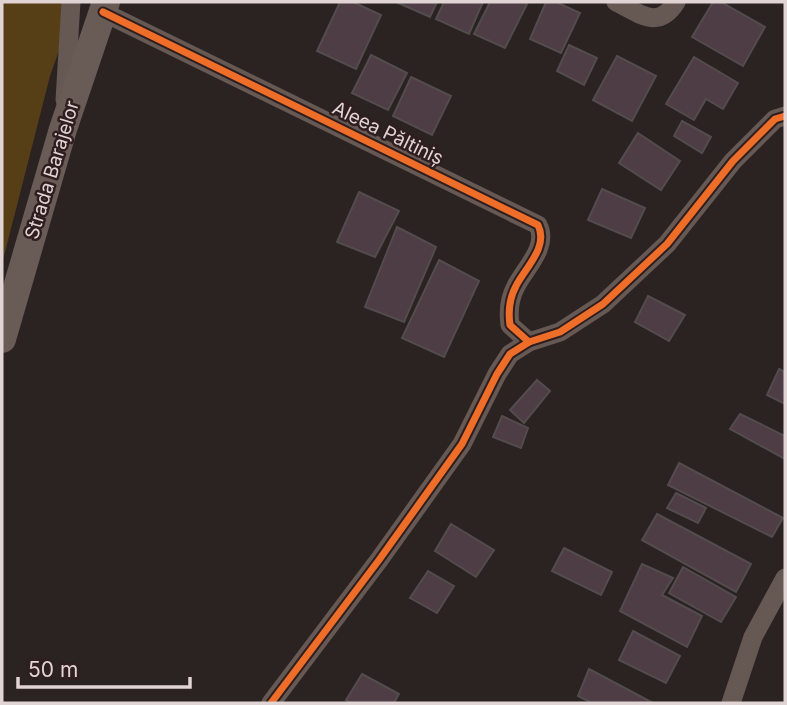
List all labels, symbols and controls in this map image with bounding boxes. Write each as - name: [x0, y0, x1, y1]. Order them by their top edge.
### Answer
- street label: Aleea Păltiniș: [329, 96, 447, 170]
- street label: Strada Barajelor: [20, 98, 84, 242]
- scale bar: [18, 646, 189, 690]
- text: 50 m: [28, 657, 78, 682]

